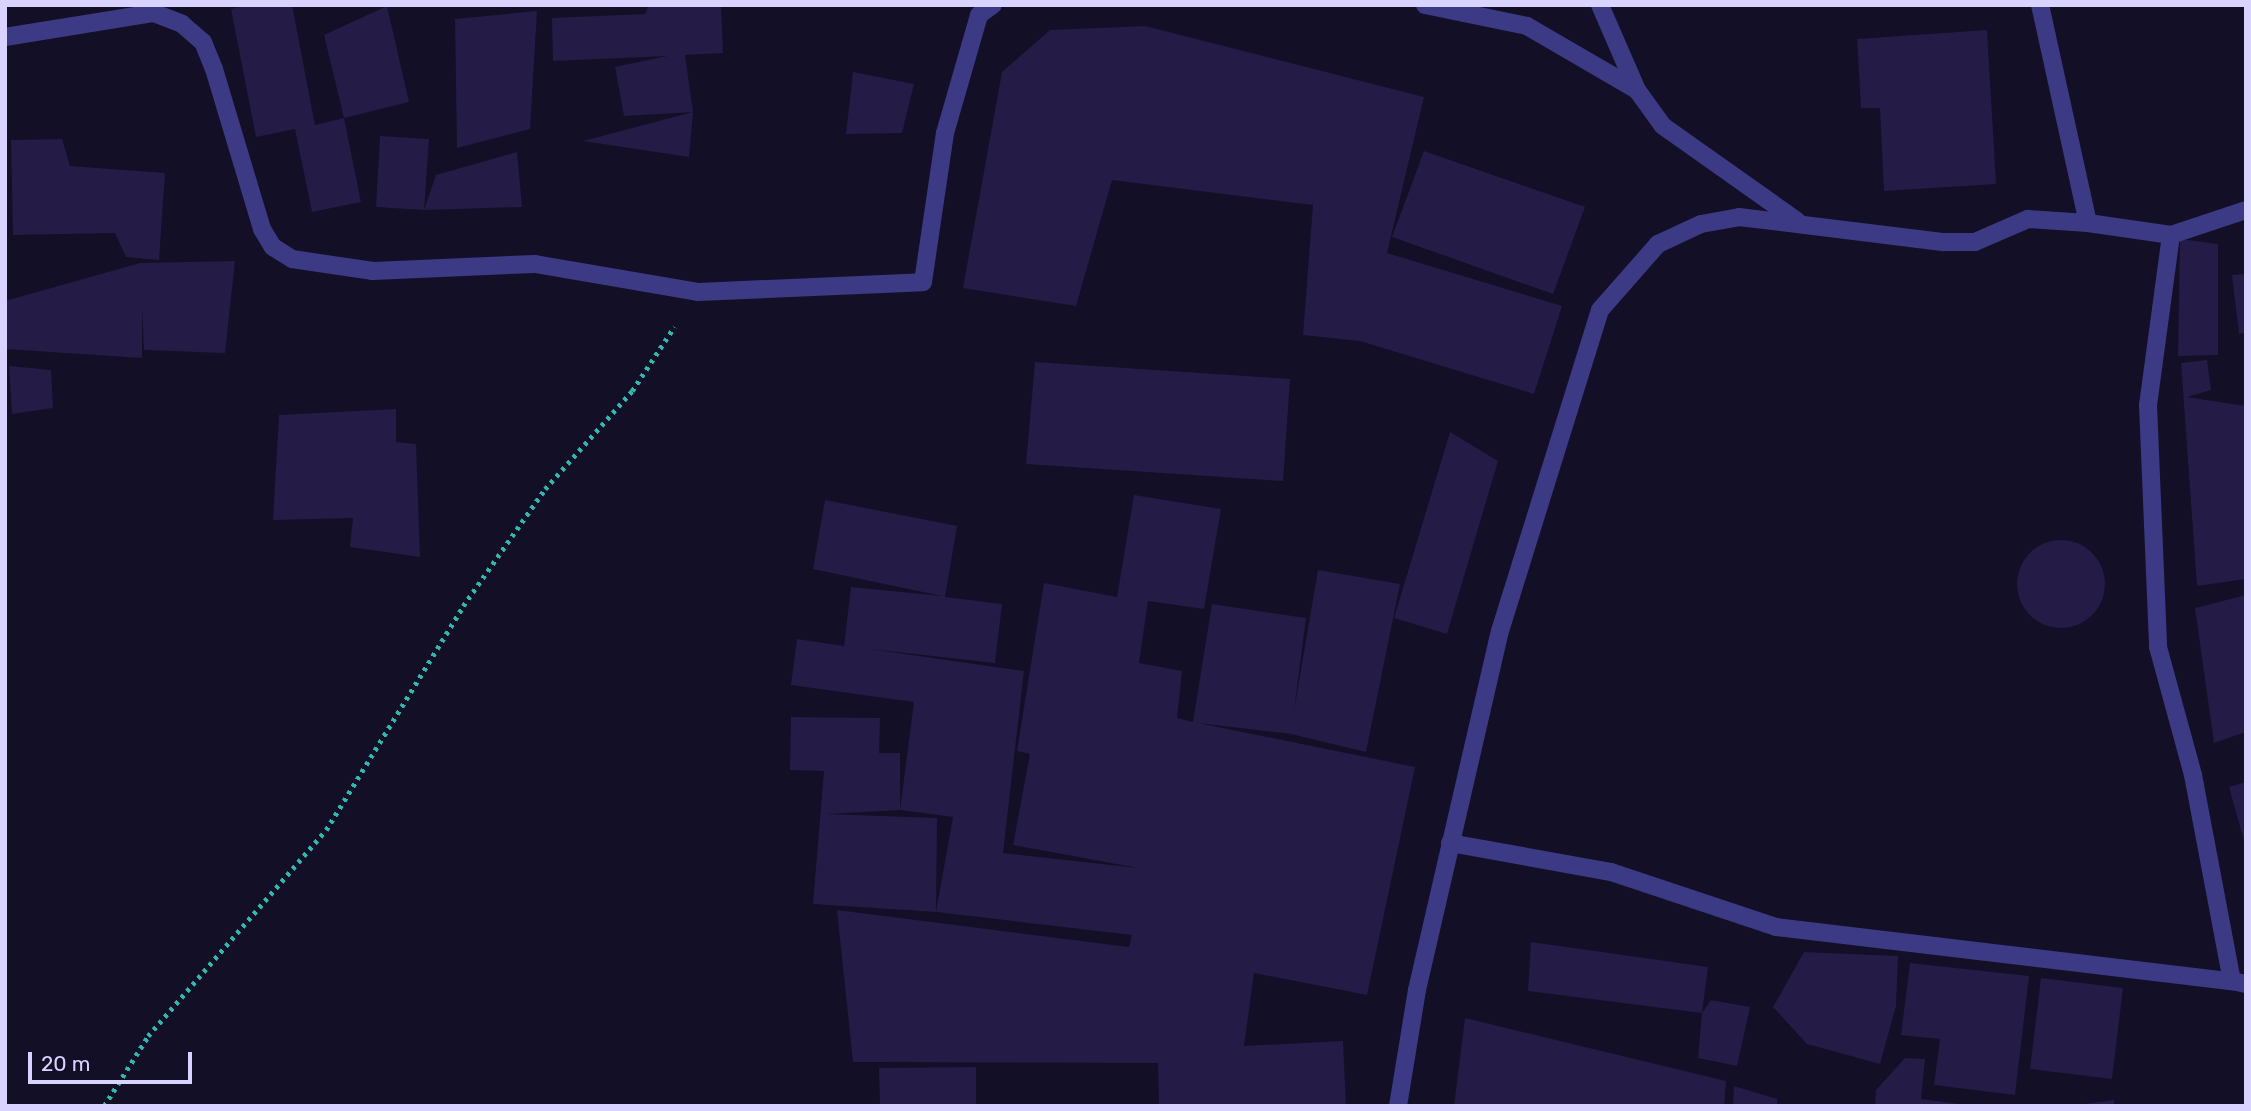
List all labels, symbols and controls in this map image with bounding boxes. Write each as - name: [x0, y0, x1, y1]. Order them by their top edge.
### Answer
- scale bar: [32, 1038, 196, 1082]
- text: 20 m: [41, 1051, 90, 1076]

